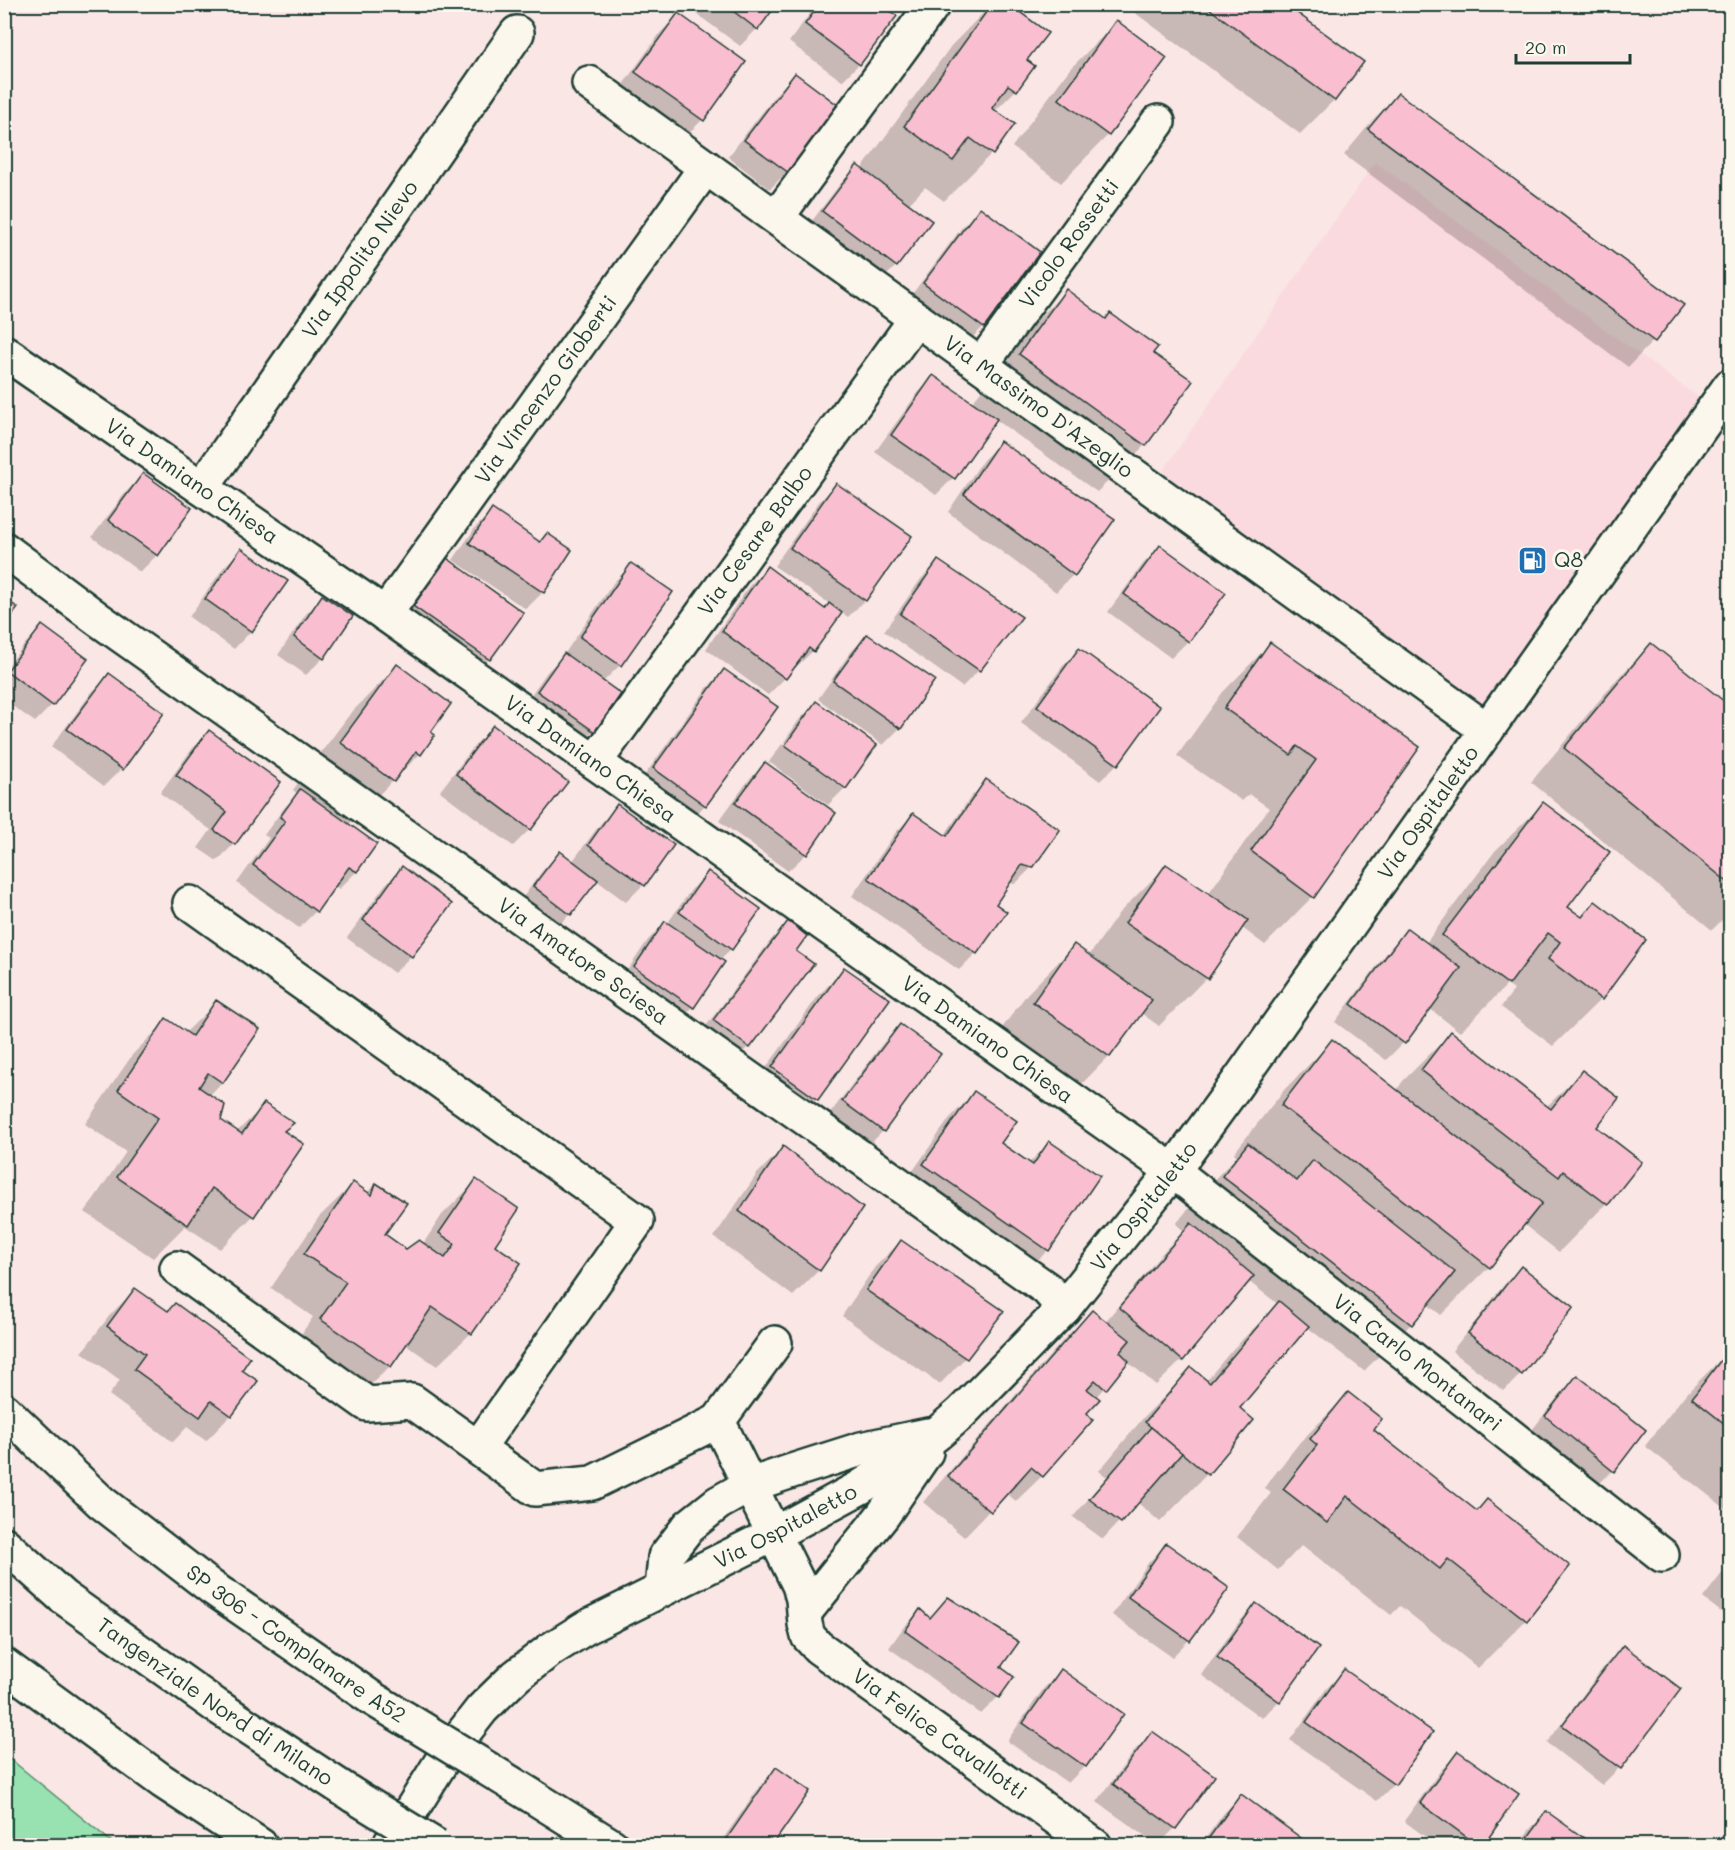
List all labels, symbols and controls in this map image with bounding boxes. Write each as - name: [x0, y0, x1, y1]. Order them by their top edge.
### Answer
- scale bar: [1516, 27, 1630, 65]
- text: 20 m: [1525, 35, 1566, 59]
- street label: Vicolo Rossetti: [1012, 173, 1124, 313]
- street label: Via Ippolito Nievo: [295, 174, 423, 343]
- street label: Via Vincenzo Gioberti: [468, 289, 622, 489]
- street label: Via Massimo D'Azeglio: [939, 328, 1139, 483]
- street label: Via Damiano Chiesa: [101, 411, 284, 549]
- street label: Via Cesare Balbo: [691, 460, 817, 620]
- fuel station icon: Q8: [1517, 544, 1549, 576]
- place label: Q8: [1554, 545, 1583, 572]
- street label: Via Damiano Chiesa: [500, 688, 682, 828]
- street label: Via Ospitaletto: [1371, 740, 1484, 884]
- street label: Via Amatore Sciesa: [493, 891, 675, 1030]
- street label: Via Damiano Chiesa: [897, 969, 1079, 1108]
- street label: Via Ospitaletto: [1084, 1136, 1202, 1276]
- street label: Via Carlo Montanari: [1328, 1287, 1508, 1436]
- street label: Via Ospitaletto: [709, 1477, 861, 1574]
- street label: SP 306 - Complanare A52: [181, 1558, 411, 1728]
- street label: Tangenziale Nord di Milano: [92, 1611, 339, 1791]
- street label: Via Felice Cavallotti: [848, 1661, 1033, 1805]

